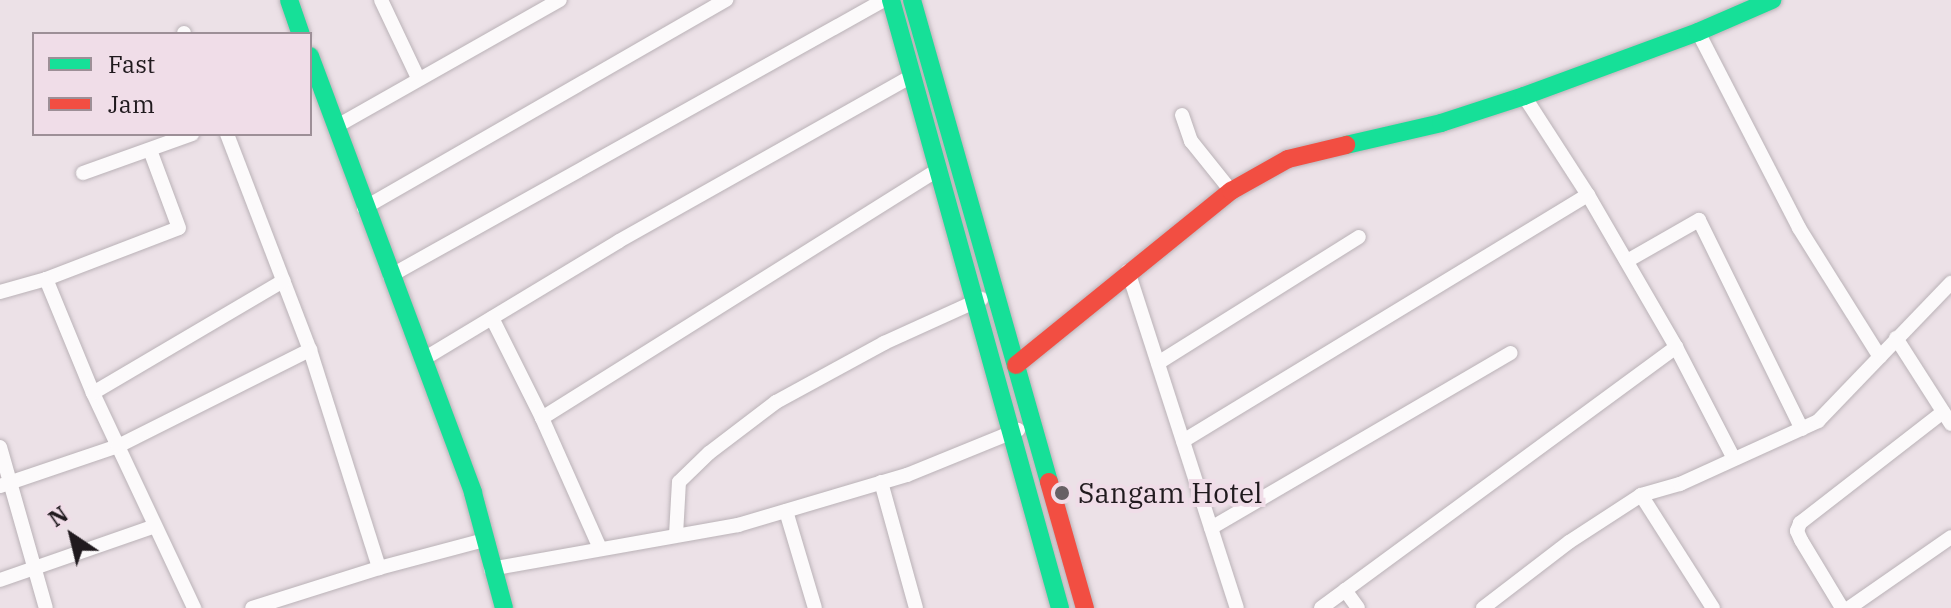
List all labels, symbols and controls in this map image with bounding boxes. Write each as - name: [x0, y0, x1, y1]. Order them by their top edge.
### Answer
- legend: [32, 32, 312, 136]
- text: Fast: [108, 48, 155, 80]
- text: Jam: [108, 88, 155, 120]
- place label: Sangam Hotel: [1078, 476, 1262, 510]
- marker: Sangam Hotel: [1053, 484, 1071, 502]
- north arrow: [32, 496, 112, 576]
- text: N: [43, 499, 73, 533]

